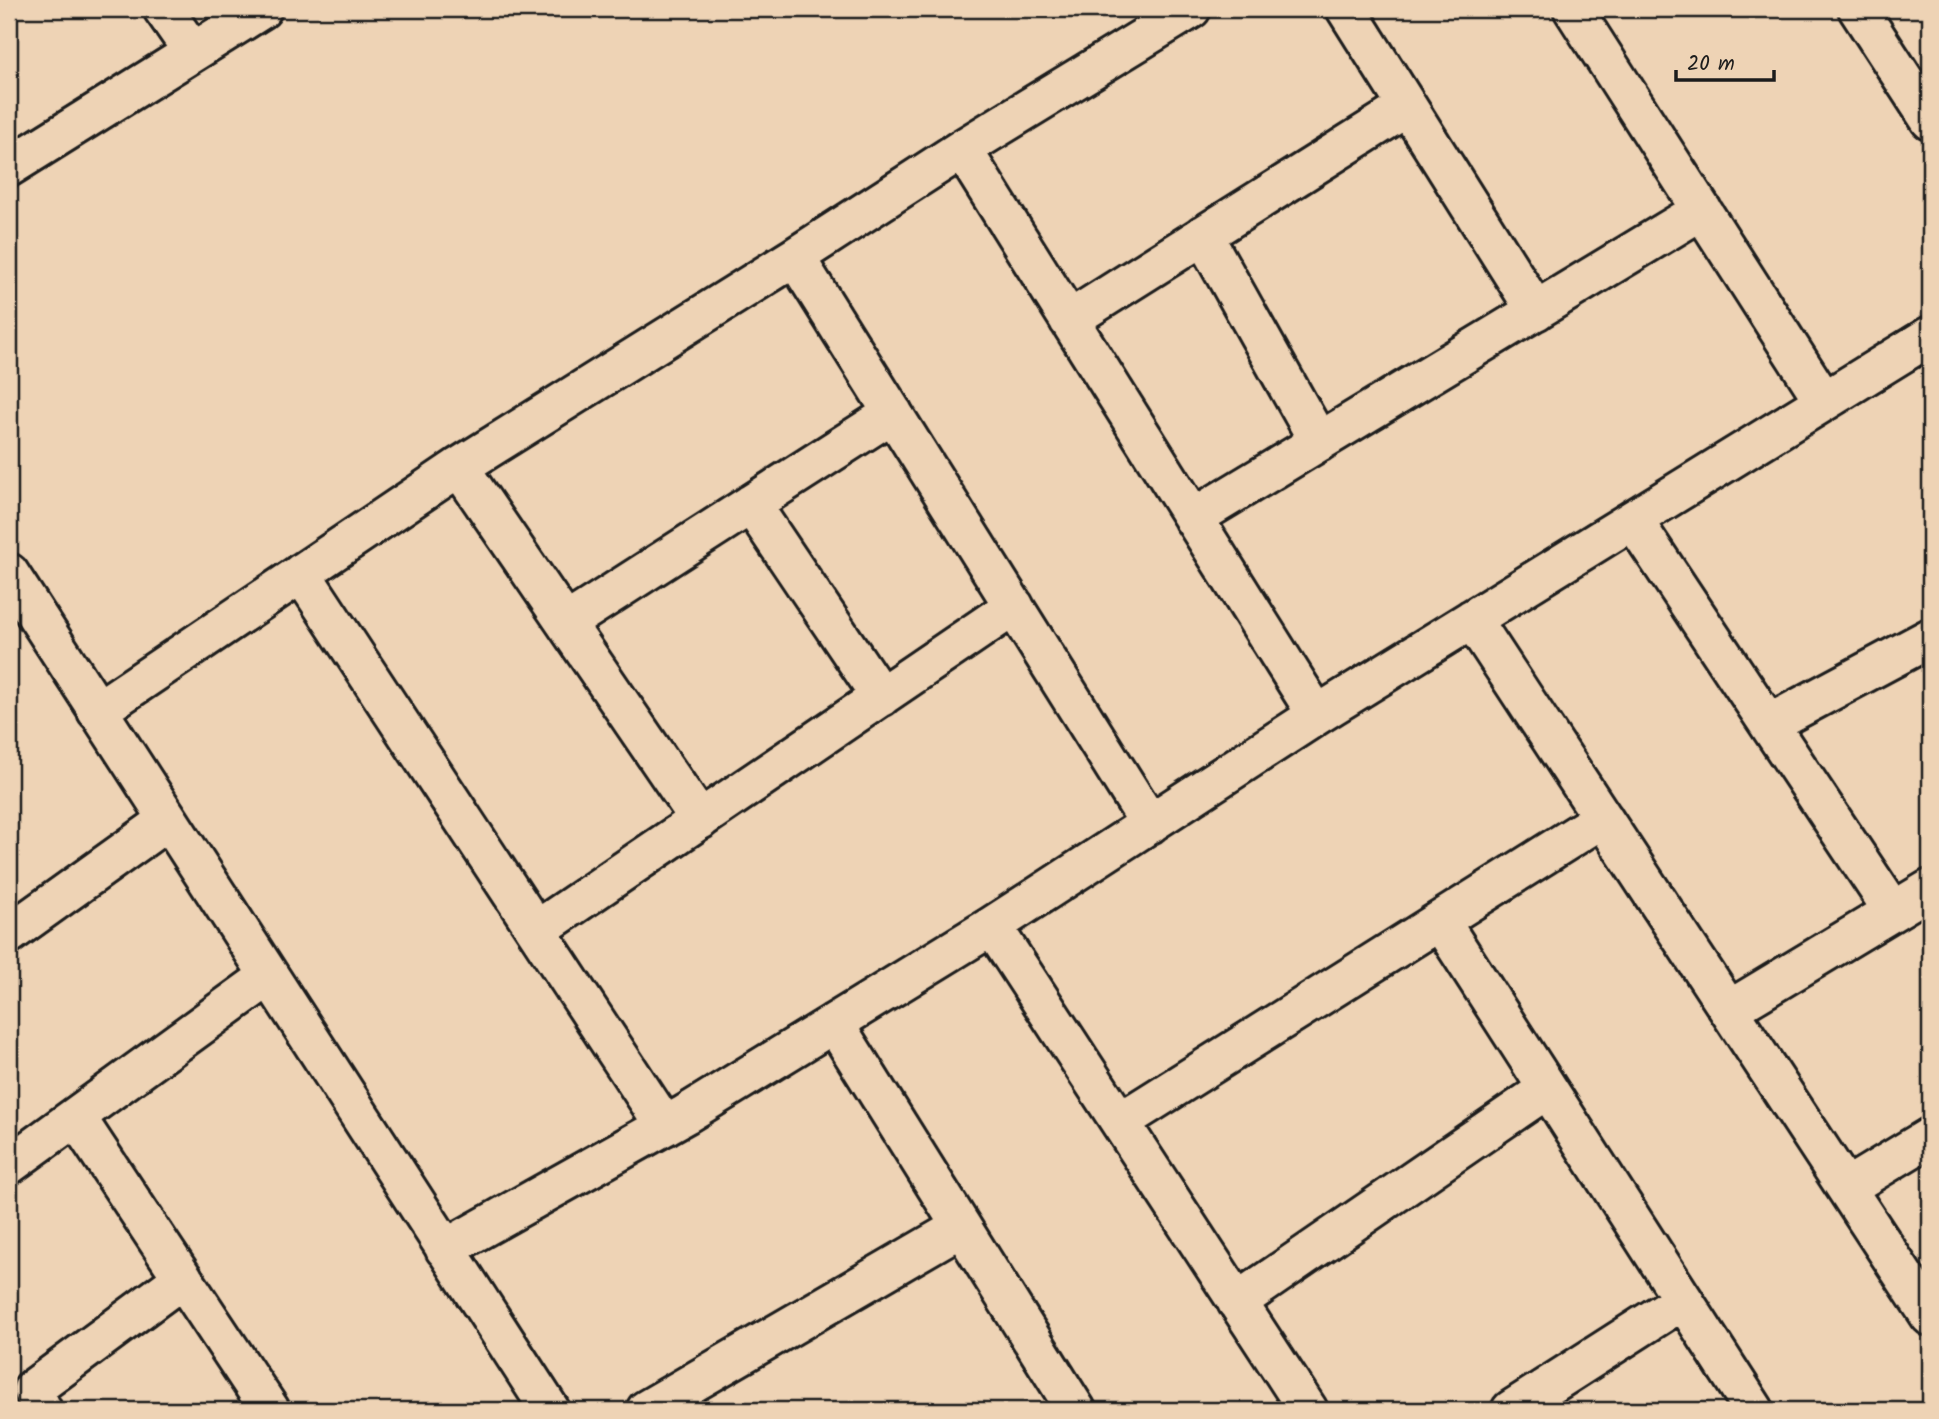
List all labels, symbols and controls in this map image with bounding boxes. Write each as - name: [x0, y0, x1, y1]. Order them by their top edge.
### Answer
- scale bar: [1676, 38, 1774, 82]
- text: 20 m: [1687, 48, 1735, 81]

